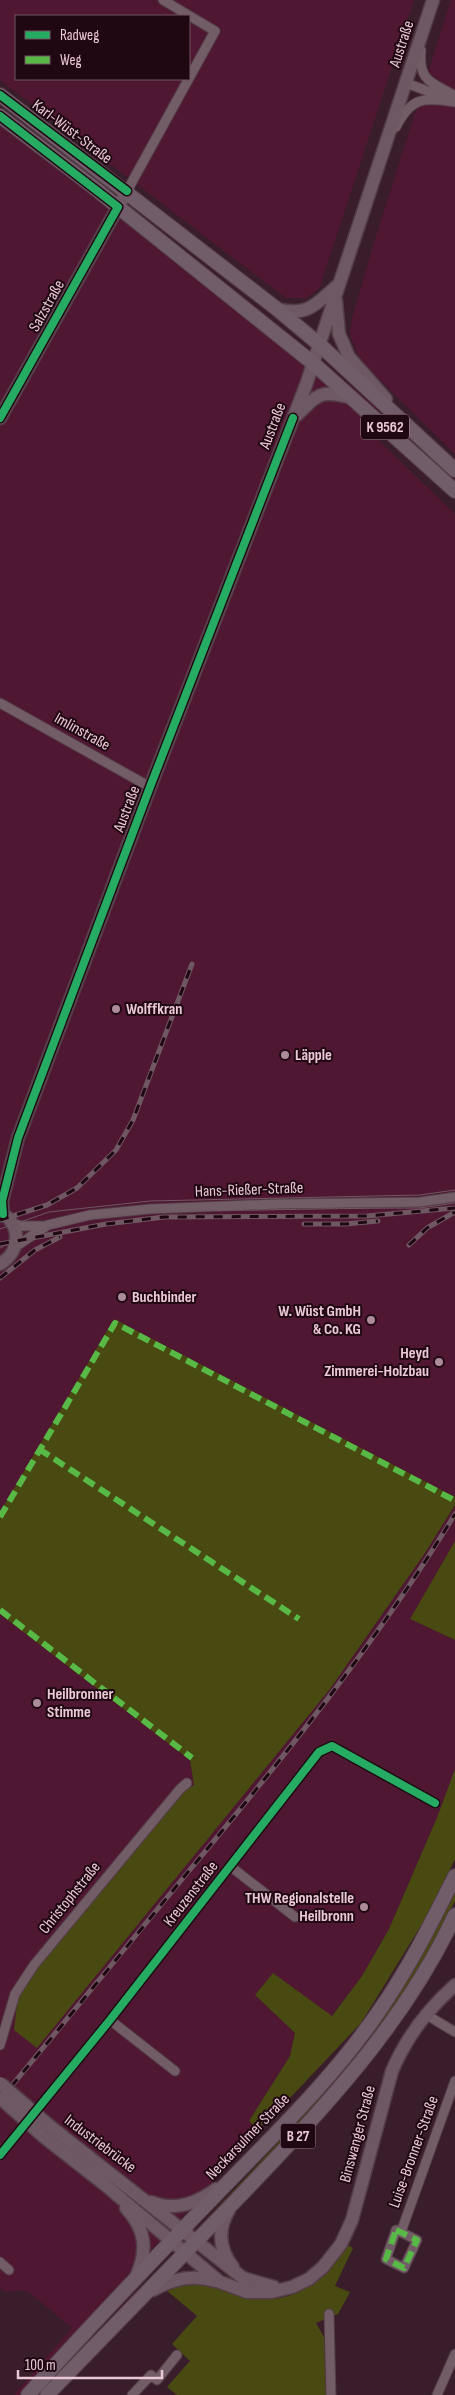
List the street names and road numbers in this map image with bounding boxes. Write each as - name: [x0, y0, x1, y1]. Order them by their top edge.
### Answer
- street label: Austraße: [385, 18, 418, 71]
- street label: Karl-Wüst-Straße: [28, 96, 116, 168]
- street label: Salzstraße: [25, 277, 69, 335]
- street label: Austraße: [255, 400, 290, 453]
- road number: K 9562: [361, 414, 409, 440]
- street label: Imlinstraße: [51, 709, 113, 755]
- street label: Austraße: [109, 783, 144, 836]
- street label: Hans-Rießer-Straße: [195, 1179, 303, 1201]
- street label: Christophstraße: [35, 1858, 105, 1938]
- street label: Kreuzenstraße: [160, 1858, 222, 1930]
- street label: Binswanger Straße: [336, 2083, 380, 2185]
- street label: Neckarsulmer Straße: [202, 2090, 294, 2184]
- street label: Luise-Bronner-Straße: [385, 2094, 443, 2210]
- street label: Industriebrücke: [60, 2111, 140, 2177]
- road number: B 27: [280, 2124, 316, 2148]

